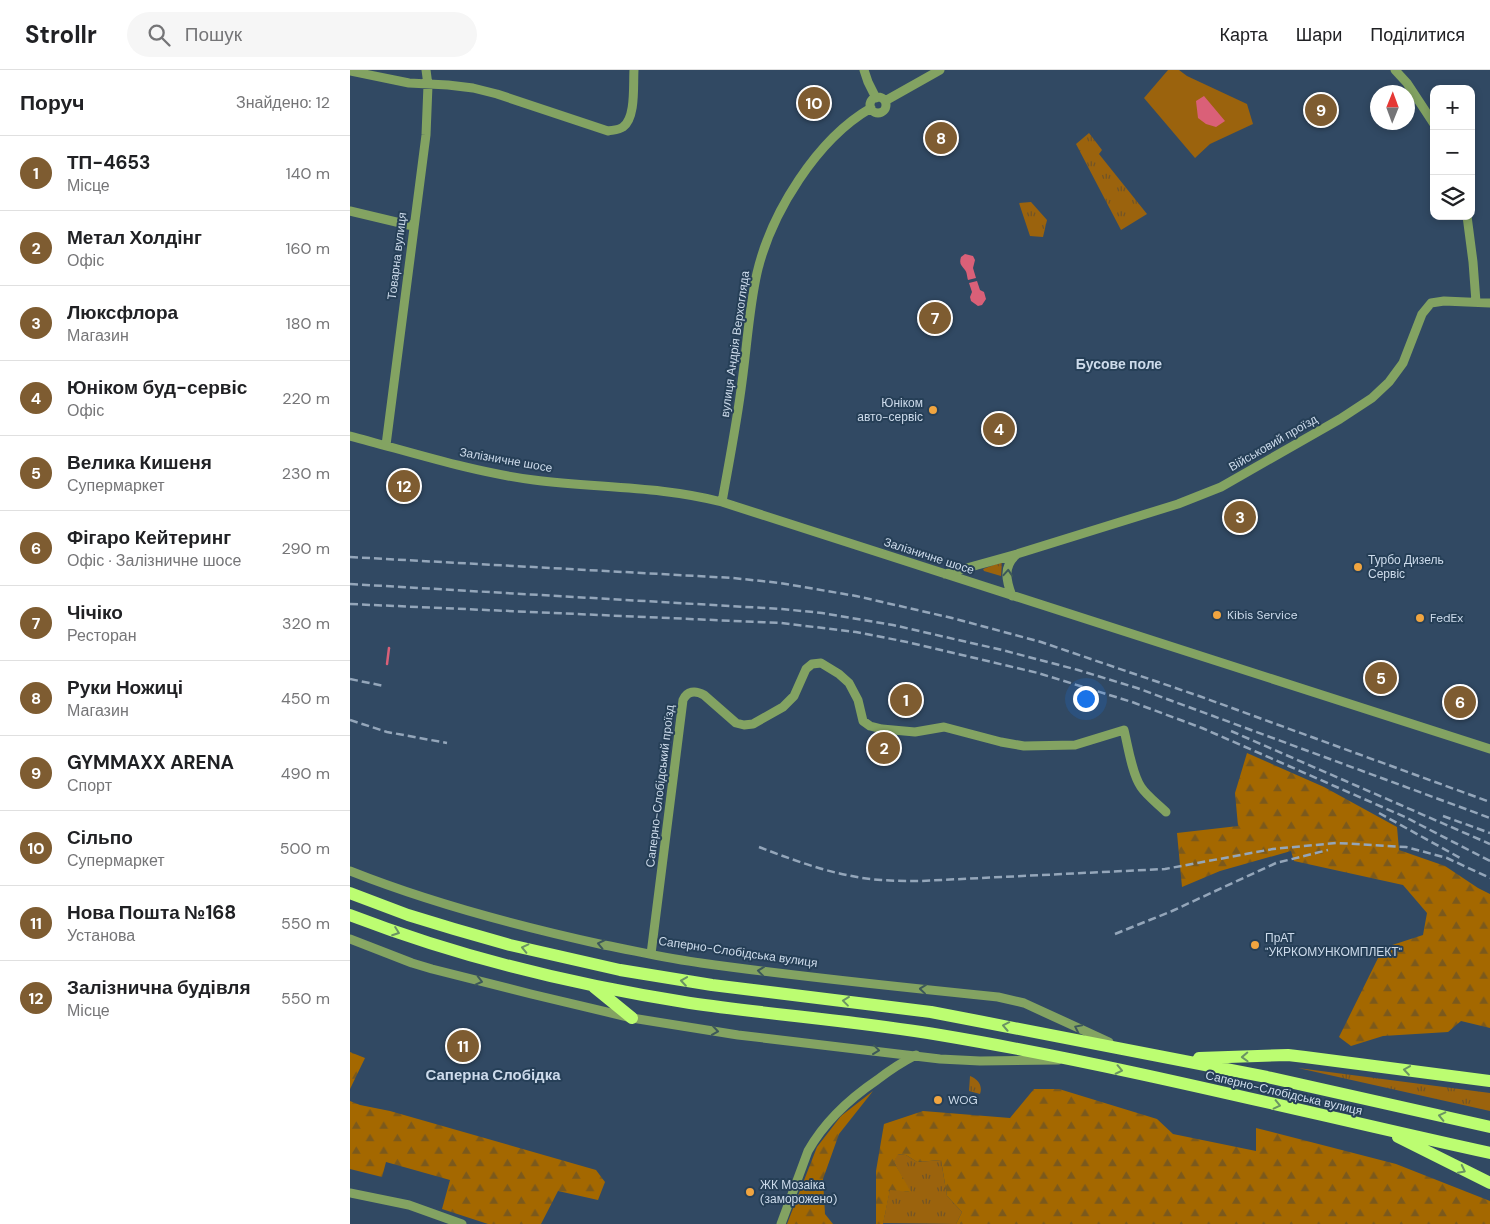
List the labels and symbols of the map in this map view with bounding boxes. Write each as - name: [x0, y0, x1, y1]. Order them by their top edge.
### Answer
- pin: 10: [798, 84, 830, 122]
- north arrow: [1370, 85, 1415, 130]
- pin: 9: [1305, 91, 1337, 129]
- pin: 8: [925, 119, 957, 157]
- street label: Товарна вулиця: [384, 211, 410, 301]
- street label: вулиця Андрія Верхогляда: [717, 269, 753, 418]
- pin: 7: [919, 299, 951, 337]
- district label: Бусове поле: [1076, 355, 1162, 373]
- place label: Юніком авто-сервіс: [857, 395, 923, 425]
- marker: Юніком авто-сервіс: [927, 404, 939, 416]
- pin: 4: [983, 410, 1015, 448]
- street label: Військовий проїзд: [1226, 411, 1320, 475]
- street label: Залізничне шосе: [458, 444, 554, 476]
- pin: 12: [388, 467, 420, 505]
- pin: 3: [1224, 498, 1256, 536]
- street label: Залізничне шосе: [882, 534, 977, 578]
- place label: Турбо Дизель Сервіс: [1368, 552, 1444, 582]
- marker: Турбо Дизель Сервіс: [1352, 561, 1364, 573]
- one-way arrow: [1002, 569, 1013, 577]
- place label: Kibis Service: [1227, 607, 1298, 623]
- marker: Kibis Service: [1211, 609, 1223, 621]
- place label: FedEx: [1430, 610, 1463, 626]
- marker: FedEx: [1414, 612, 1426, 624]
- pin: 5: [1365, 659, 1397, 697]
- pin: 1: [890, 681, 922, 719]
- pin: 6: [1444, 683, 1476, 721]
- your location: [1073, 686, 1099, 712]
- street label: Саперно-Слобідський проїзд: [642, 704, 678, 868]
- pin: 2: [868, 729, 900, 767]
- one-way arrow: [391, 926, 399, 936]
- place label: ПрАТ "УКРКОМУНКОМПЛЕКТ": [1265, 930, 1403, 960]
- street label: Саперно-Слобідська вулиця: [657, 933, 819, 971]
- one-way arrow: [596, 939, 605, 950]
- marker: ПрАТ "УКРКОМУНКОМПЛЕКТ": [1249, 939, 1261, 951]
- one-way arrow: [521, 943, 530, 954]
- one-way arrow: [757, 966, 765, 977]
- one-way arrow: [475, 975, 484, 986]
- one-way arrow: [680, 977, 689, 987]
- one-way arrow: [918, 984, 926, 995]
- one-way arrow: [841, 996, 849, 1007]
- one-way arrow: [1002, 1021, 1010, 1032]
- one-way arrow: [1074, 1024, 1083, 1035]
- one-way arrow: [711, 1025, 719, 1036]
- pin: 11: [447, 1027, 479, 1065]
- one-way arrow: [872, 1044, 880, 1055]
- one-way arrow: [1241, 1051, 1249, 1062]
- one-way arrow: [1114, 1064, 1123, 1075]
- district label: Саперна Слобідка: [426, 1065, 561, 1085]
- one-way arrow: [1403, 1065, 1411, 1076]
- street label: Саперно-Слобідська вулиця: [1204, 1067, 1364, 1119]
- place label: WOG: [948, 1092, 978, 1108]
- marker: WOG: [932, 1094, 944, 1106]
- one-way arrow: [1273, 1099, 1282, 1110]
- one-way arrow: [1438, 1111, 1447, 1122]
- one-way arrow: [1457, 1164, 1466, 1174]
- place label: ЖК Мозаіка (заморожено): [760, 1177, 837, 1207]
- marker: ЖК Мозаіка (заморожено): [744, 1186, 756, 1198]

